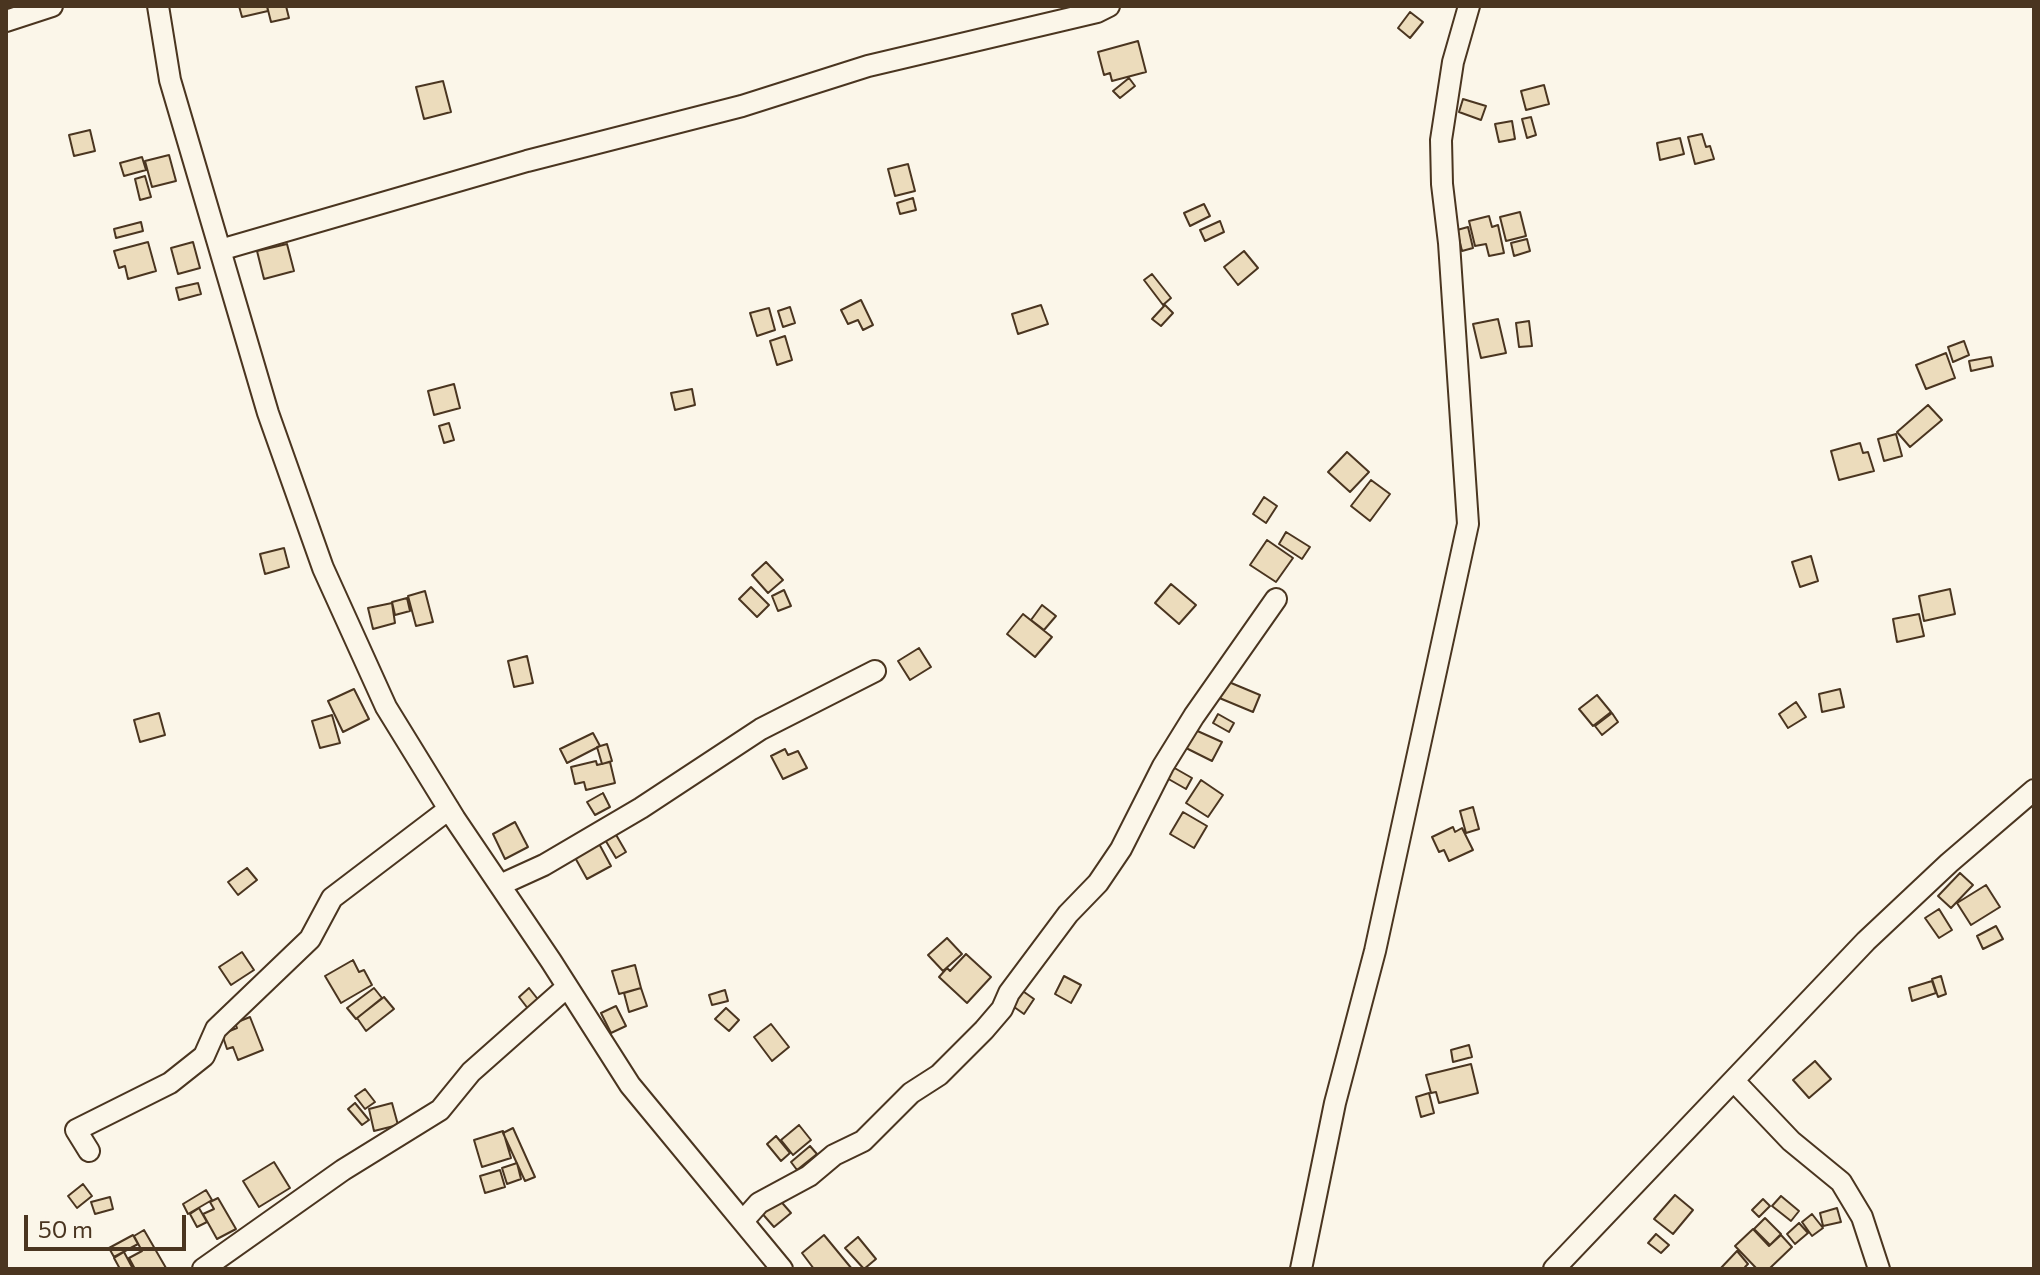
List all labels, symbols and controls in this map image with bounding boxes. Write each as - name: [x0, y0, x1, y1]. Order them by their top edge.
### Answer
- scale bar: [28, 1199, 190, 1249]
- text: 50 m: [38, 1214, 93, 1243]

